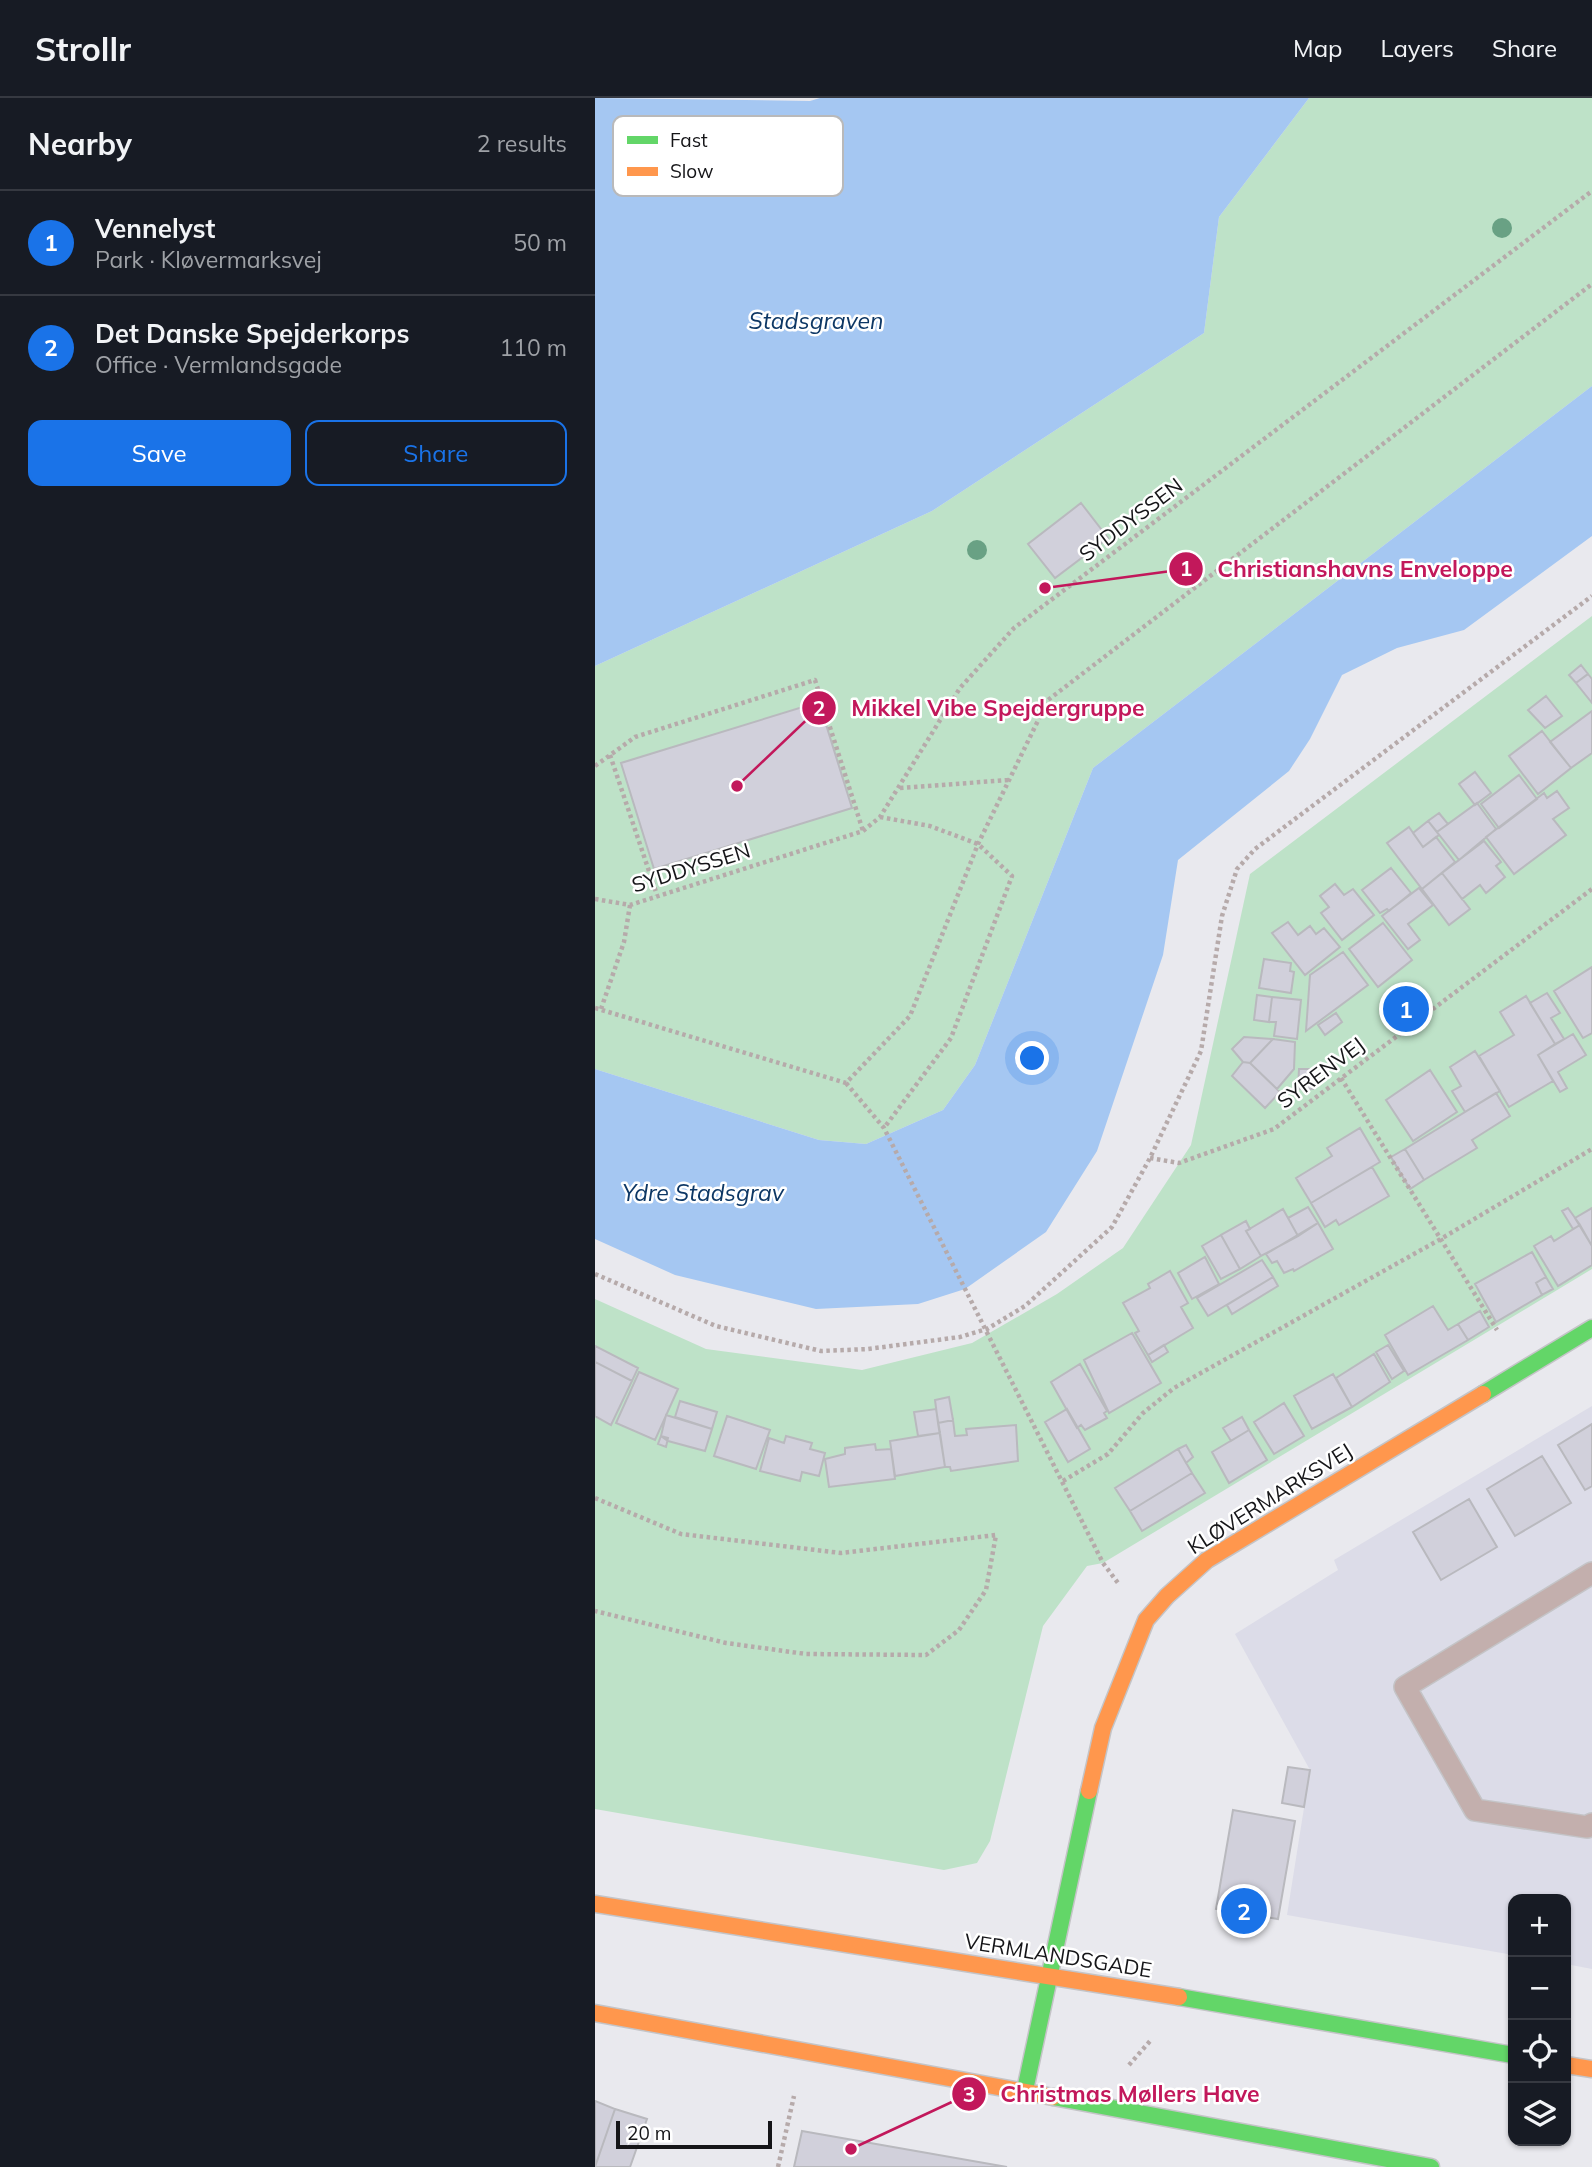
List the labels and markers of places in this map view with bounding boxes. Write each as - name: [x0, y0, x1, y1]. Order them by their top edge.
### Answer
- callout: Christianshavns Enveloppe: [1168, 547, 1527, 591]
- callout: Mikkel Vibe Spejdergruppe: [802, 686, 1158, 730]
- pin: 1: [1383, 983, 1429, 1035]
- pin: 2: [1221, 1885, 1267, 1937]
- callout: Christmas Møllers Have: [951, 2072, 1274, 2116]

